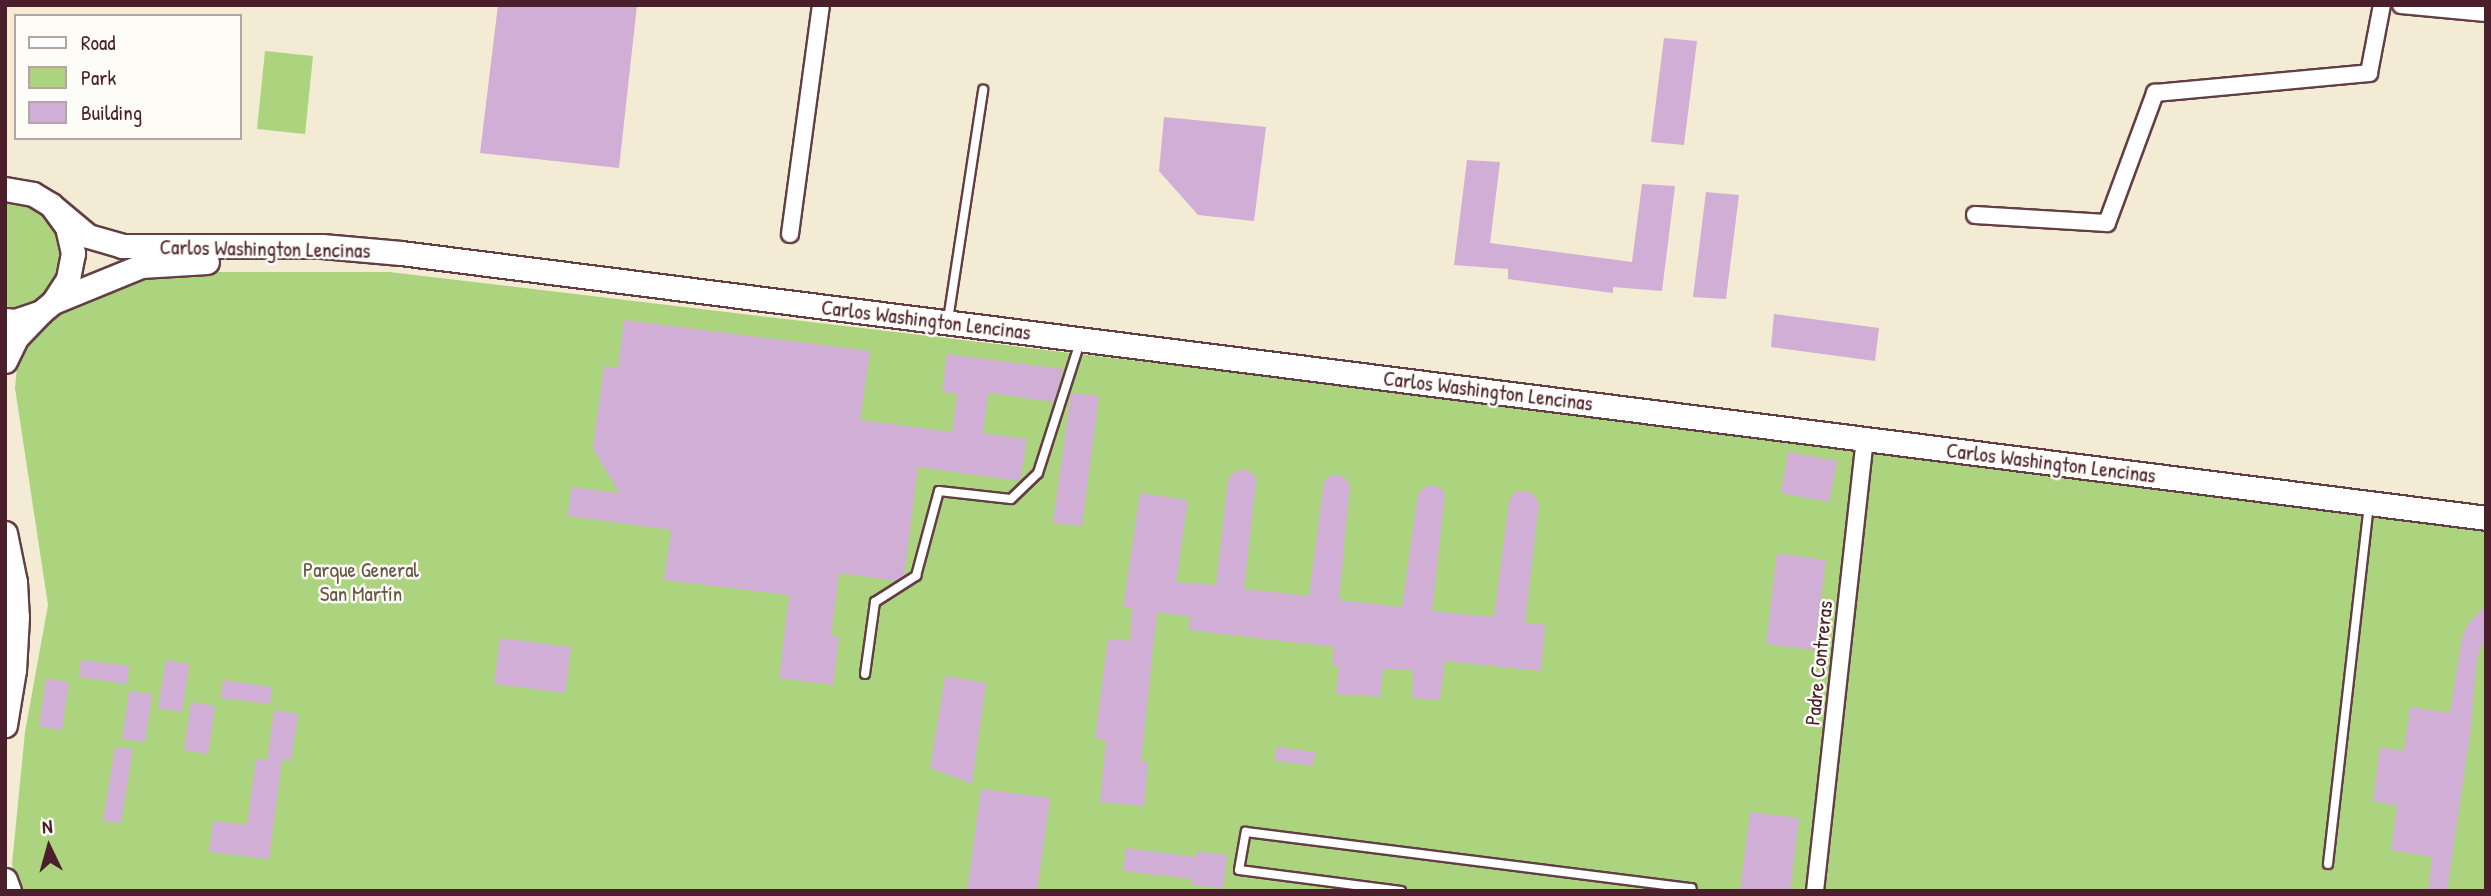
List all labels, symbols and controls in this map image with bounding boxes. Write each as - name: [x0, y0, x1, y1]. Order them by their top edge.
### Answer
- legend: [14, 14, 242, 140]
- text: Road: [81, 28, 115, 57]
- text: Park: [81, 63, 116, 92]
- text: Building: [81, 98, 142, 127]
- street label: Carlos Washington Lencinas: [159, 235, 371, 263]
- street label: Carlos Washington Lencinas: [820, 295, 1032, 345]
- street label: Carlos Washington Lencinas: [1382, 366, 1594, 416]
- street label: Carlos Washington Lencinas: [1945, 438, 2157, 488]
- park label: Parque General San Martín: [303, 557, 419, 607]
- street label: Padre Contreras: [1800, 599, 1838, 727]
- north arrow: [14, 812, 84, 882]
- text: N: [41, 813, 53, 839]

